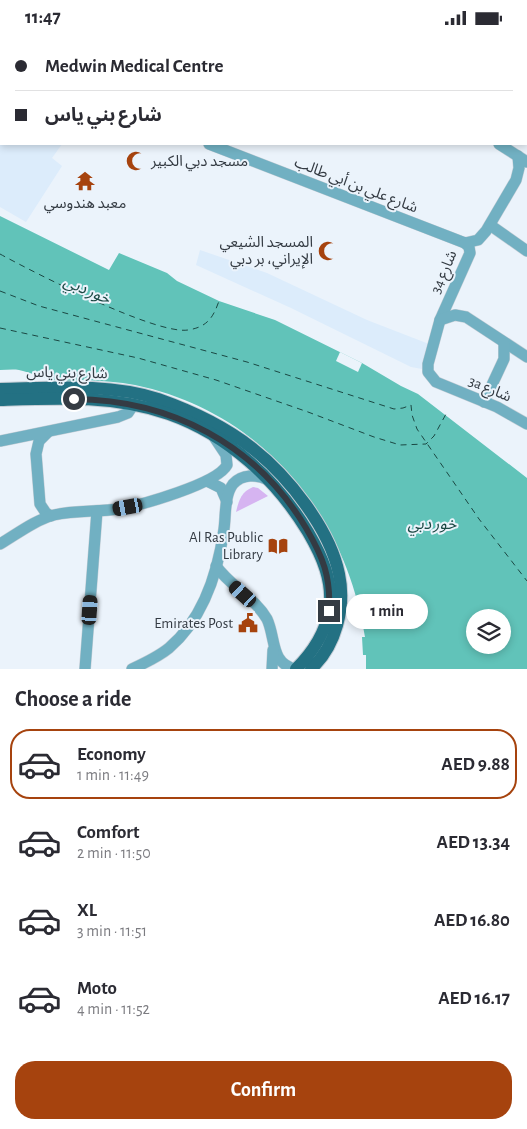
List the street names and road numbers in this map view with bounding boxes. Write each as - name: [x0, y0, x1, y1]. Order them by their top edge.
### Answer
- street label: شارع علي بن أبي طالب: [291, 153, 421, 219]
- street label: شارع 34: [428, 248, 463, 297]
- street label: شارع بني ياس: [26, 365, 108, 385]
- street label: 3a شارع: [465, 373, 514, 408]

